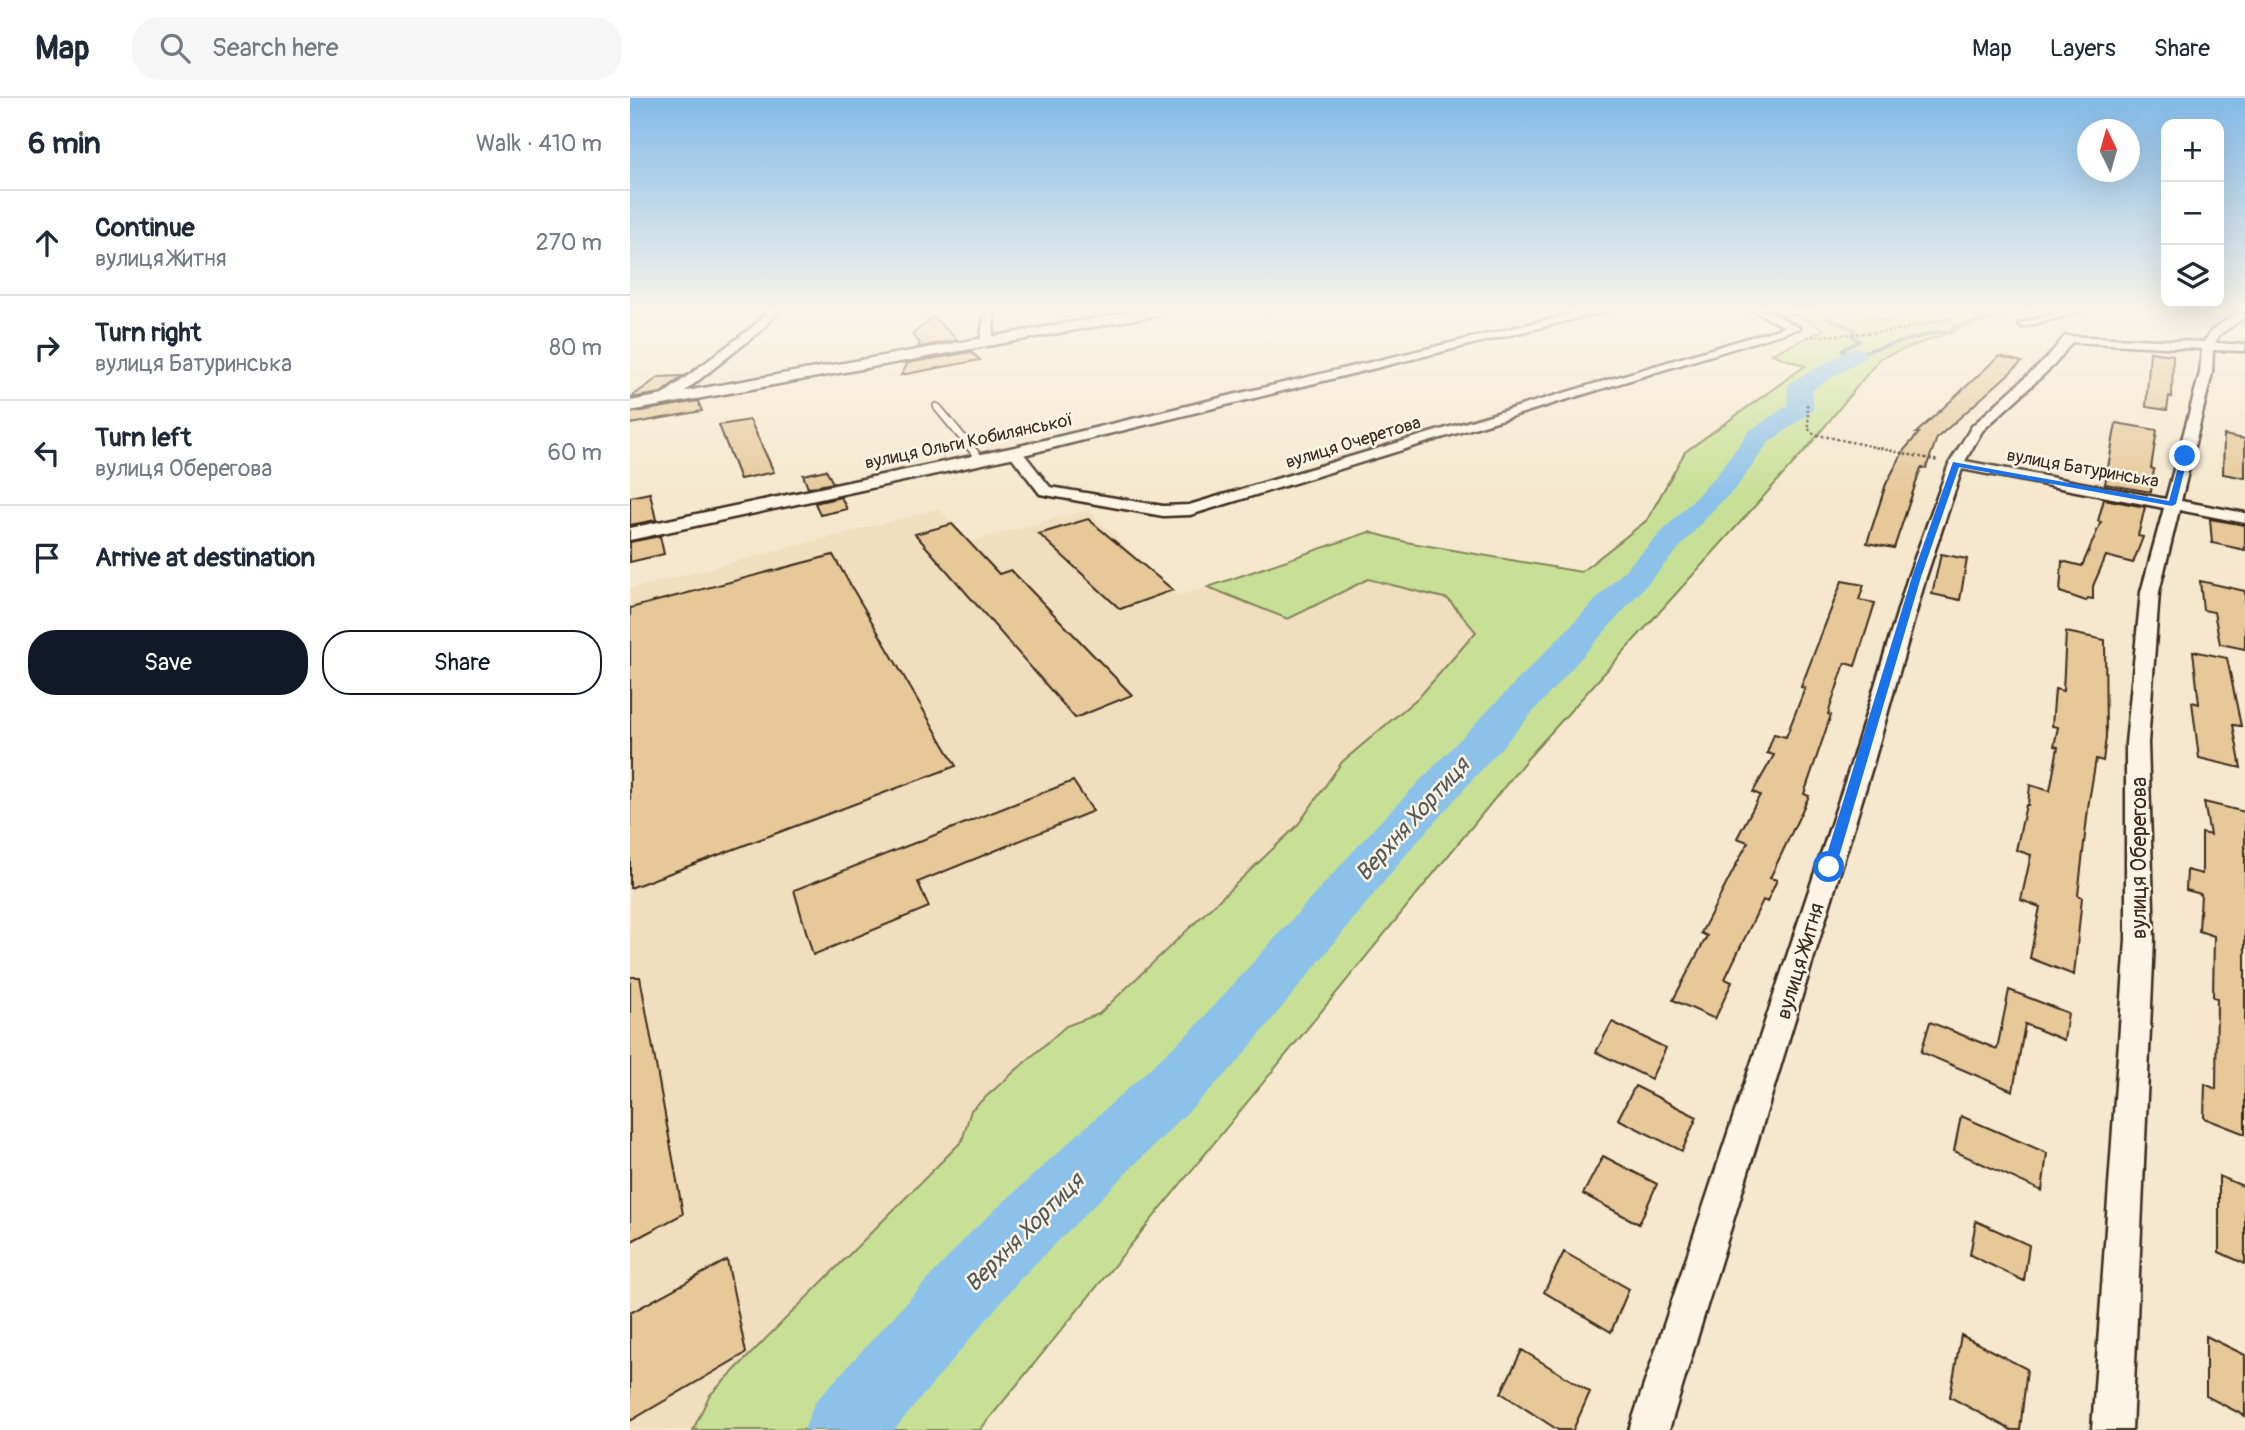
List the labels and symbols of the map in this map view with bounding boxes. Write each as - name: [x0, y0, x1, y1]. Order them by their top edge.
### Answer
- north arrow: [2077, 119, 2140, 182]
- street label: вулиця Ольги Кобилянської: [863, 408, 1075, 475]
- street label: вулиця Очеретова: [1283, 411, 1424, 474]
- route end: [2169, 440, 2200, 471]
- street label: вулиця Батуринська: [2005, 444, 2161, 493]
- water label: Верхня Хортиця: [1349, 750, 1477, 887]
- street label: вулиця Оберегова: [2126, 777, 2153, 939]
- route start: [1813, 851, 1844, 882]
- street label: вулиця Житня: [1770, 900, 1831, 1023]
- water label: Верхня Хортиця: [959, 1165, 1091, 1298]

